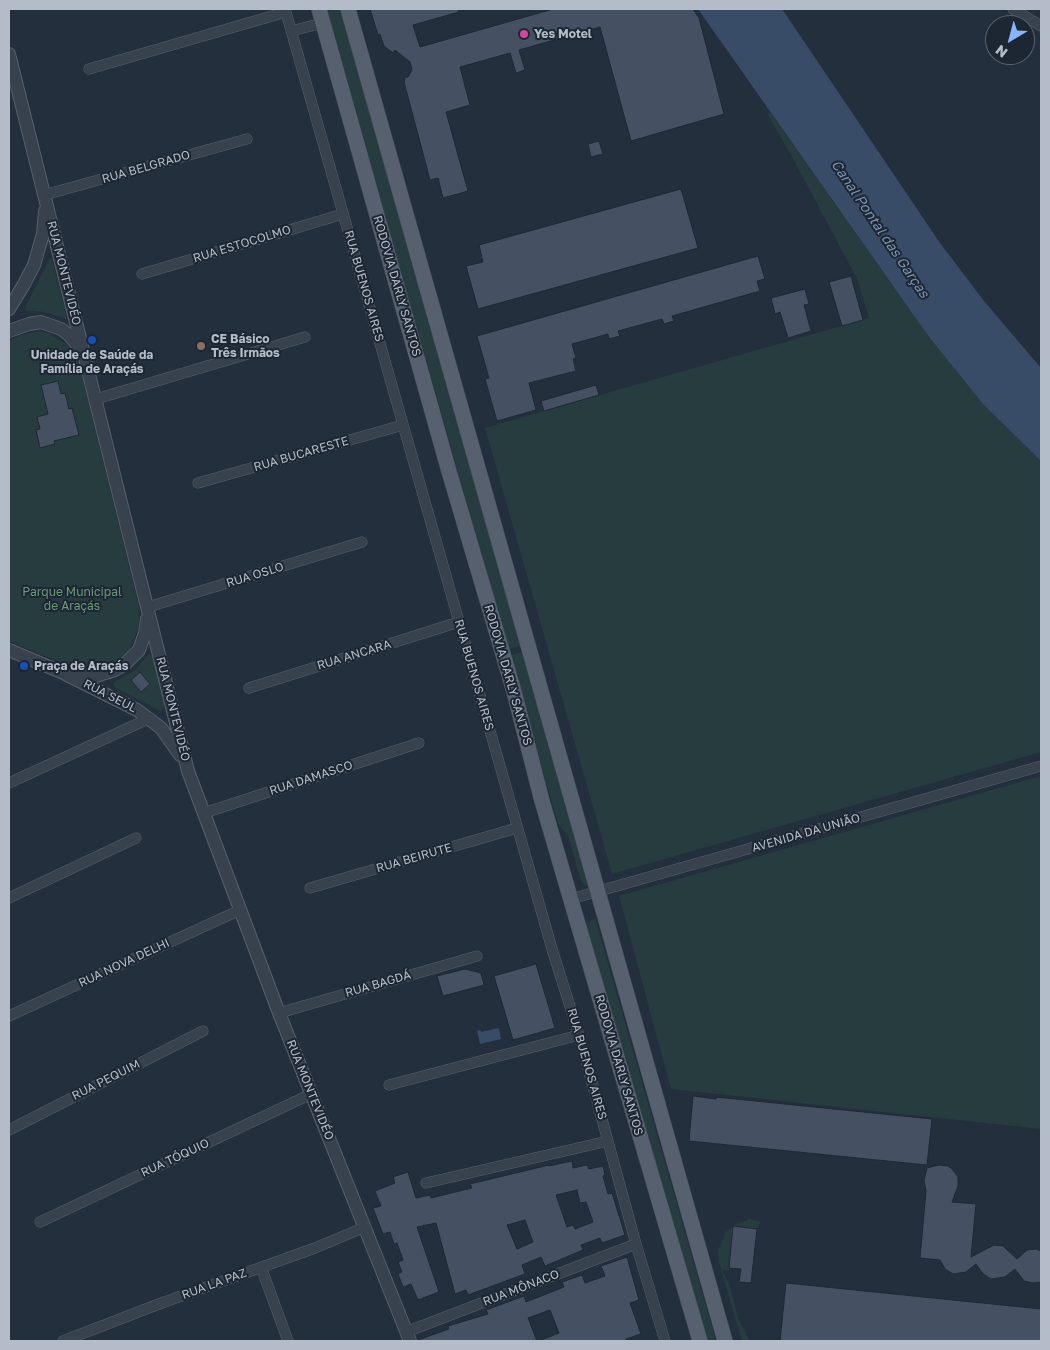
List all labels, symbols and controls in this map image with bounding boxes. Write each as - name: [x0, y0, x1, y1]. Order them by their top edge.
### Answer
- north arrow: [985, 15, 1035, 65]
- place label: Yes Motel: [534, 27, 592, 41]
- marker: Yes Motel: [518, 28, 530, 40]
- text: N: [992, 42, 1011, 62]
- street label: RUA BELGRADO: [100, 148, 192, 186]
- water label: Canal Pontal das Garças: [828, 157, 932, 301]
- street label: RODOVIA DARLY SANTOS: [370, 214, 424, 358]
- street label: RUA MONTEVIDÉO: [44, 219, 84, 327]
- street label: RUA ESTOCOLMO: [191, 222, 293, 266]
- street label: RUA BUENOS AIRES: [341, 229, 387, 343]
- place label: CE Básico Três Irmãos: [211, 332, 280, 360]
- marker: Unidade de Saúde da Família de Araçás: [86, 334, 98, 346]
- marker: CE Básico Três Irmãos: [195, 340, 207, 352]
- place label: Unidade de Saúde da Família de Araçás: [31, 348, 153, 376]
- street label: RUA BUCARESTE: [252, 434, 350, 474]
- street label: RUA OSLO: [225, 559, 285, 591]
- park label: Parque Municipal de Araçás: [22, 585, 122, 613]
- street label: RODOVIA DARLY SANTOS: [481, 603, 535, 747]
- street label: RUA BUENOS AIRES: [451, 618, 497, 732]
- street label: RUA ANCARA: [315, 637, 393, 673]
- street label: RUA MONTEVIDÉO: [153, 655, 193, 763]
- place label: Praça de Araçás: [34, 659, 128, 673]
- marker: Praça de Araçás: [18, 660, 30, 672]
- street label: RUA SEUL: [81, 676, 139, 716]
- street label: RUA DAMASCO: [268, 758, 354, 798]
- street label: AVENIDA DA UNIÃO: [750, 811, 862, 855]
- street label: RUA BEIRUTE: [374, 840, 454, 876]
- street label: RUA NOVA DELHI: [76, 936, 172, 990]
- street label: RUA BAGDÁ: [343, 968, 413, 1000]
- street label: RODOVIA DARLY SANTOS: [592, 993, 646, 1137]
- street label: RUA BUENOS AIRES: [564, 1007, 610, 1121]
- street label: RUA MONTEVIDÉO: [283, 1038, 337, 1142]
- street label: RUA PEQUIM: [70, 1057, 142, 1103]
- street label: RUA TÓQUIO: [138, 1136, 212, 1180]
- street label: RUA LA PAZ: [180, 1266, 248, 1302]
- street label: RUA MÔNACO: [481, 1267, 561, 1309]

